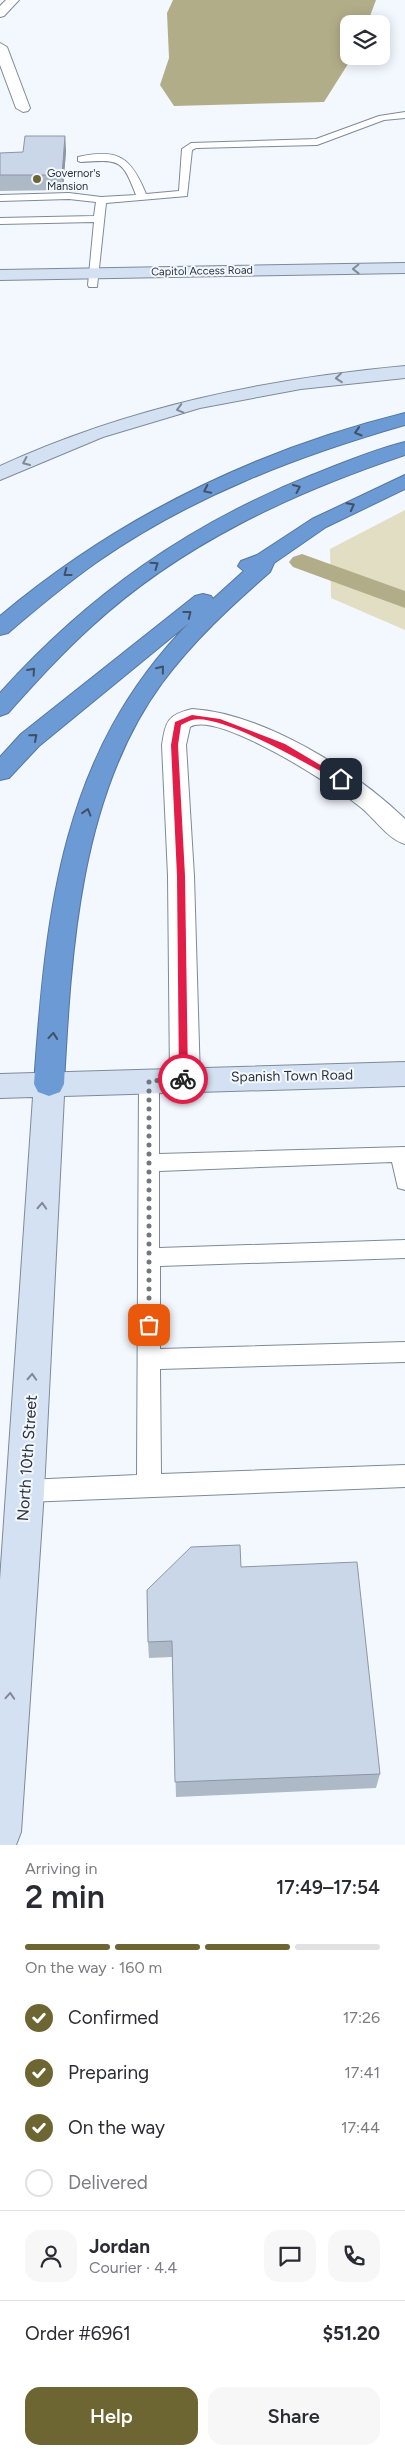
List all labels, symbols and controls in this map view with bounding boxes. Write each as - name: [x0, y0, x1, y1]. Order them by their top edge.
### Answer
- map controls: [340, 15, 390, 65]
- button: layers: [340, 15, 390, 65]
- place label: Governor's Mansion: [47, 167, 100, 193]
- marker: Governor's Mansion: [31, 173, 43, 185]
- street label: Capitol Access Road: [151, 264, 253, 278]
- one-way arrow: [352, 264, 360, 274]
- one-way arrow: [335, 372, 343, 383]
- one-way arrow: [175, 403, 184, 414]
- one-way arrow: [354, 426, 363, 436]
- one-way arrow: [22, 455, 31, 466]
- one-way arrow: [292, 483, 301, 494]
- one-way arrow: [203, 484, 212, 494]
- one-way arrow: [346, 502, 355, 512]
- one-way arrow: [149, 562, 158, 571]
- one-way arrow: [64, 567, 73, 575]
- one-way arrow: [182, 611, 191, 619]
- one-way arrow: [156, 666, 164, 675]
- one-way arrow: [26, 667, 35, 676]
- one-way arrow: [28, 734, 37, 743]
- pin: [320, 758, 362, 800]
- icon: home: [327, 765, 355, 793]
- one-way arrow: [81, 809, 91, 817]
- one-way arrow: [47, 1031, 58, 1039]
- courier: [158, 1054, 208, 1104]
- icon: bike: [169, 1065, 197, 1093]
- street label: Spanish Town Road: [231, 1066, 353, 1086]
- one-way arrow: [37, 1201, 48, 1209]
- pin: [128, 1304, 170, 1346]
- icon: bag: [135, 1311, 163, 1339]
- one-way arrow: [27, 1373, 38, 1381]
- street label: North 10th Street: [13, 1394, 41, 1522]
- one-way arrow: [5, 1692, 16, 1700]
- text: Arriving in: [25, 1859, 97, 1878]
- text: 17:49–17:54: [276, 1876, 380, 1899]
- text: 2 min: [25, 1878, 105, 1916]
- text: On the way · 160 m: [25, 1958, 162, 1977]
- icon: check: [25, 2004, 53, 2032]
- text: Confirmed: [68, 2006, 159, 2029]
- text: 17:26: [343, 2008, 380, 2027]
- icon: check: [25, 2059, 53, 2087]
- text: Preparing: [68, 2061, 149, 2084]
- text: 17:41: [344, 2063, 380, 2082]
- icon: check: [25, 2114, 53, 2142]
- text: On the way: [68, 2116, 165, 2139]
- text: 17:44: [341, 2118, 380, 2137]
- text: Delivered: [68, 2171, 148, 2194]
- button: person: [25, 2230, 77, 2282]
- button: chat: [264, 2230, 316, 2282]
- button: phone: [328, 2230, 380, 2282]
- text: Jordan: [89, 2235, 150, 2258]
- text: Courier · 4.4: [89, 2258, 177, 2277]
- text: Order #6961: [25, 2322, 131, 2345]
- text: $51.20: [322, 2322, 380, 2345]
- button: Help: [25, 2387, 198, 2445]
- button: Share: [208, 2387, 380, 2445]

